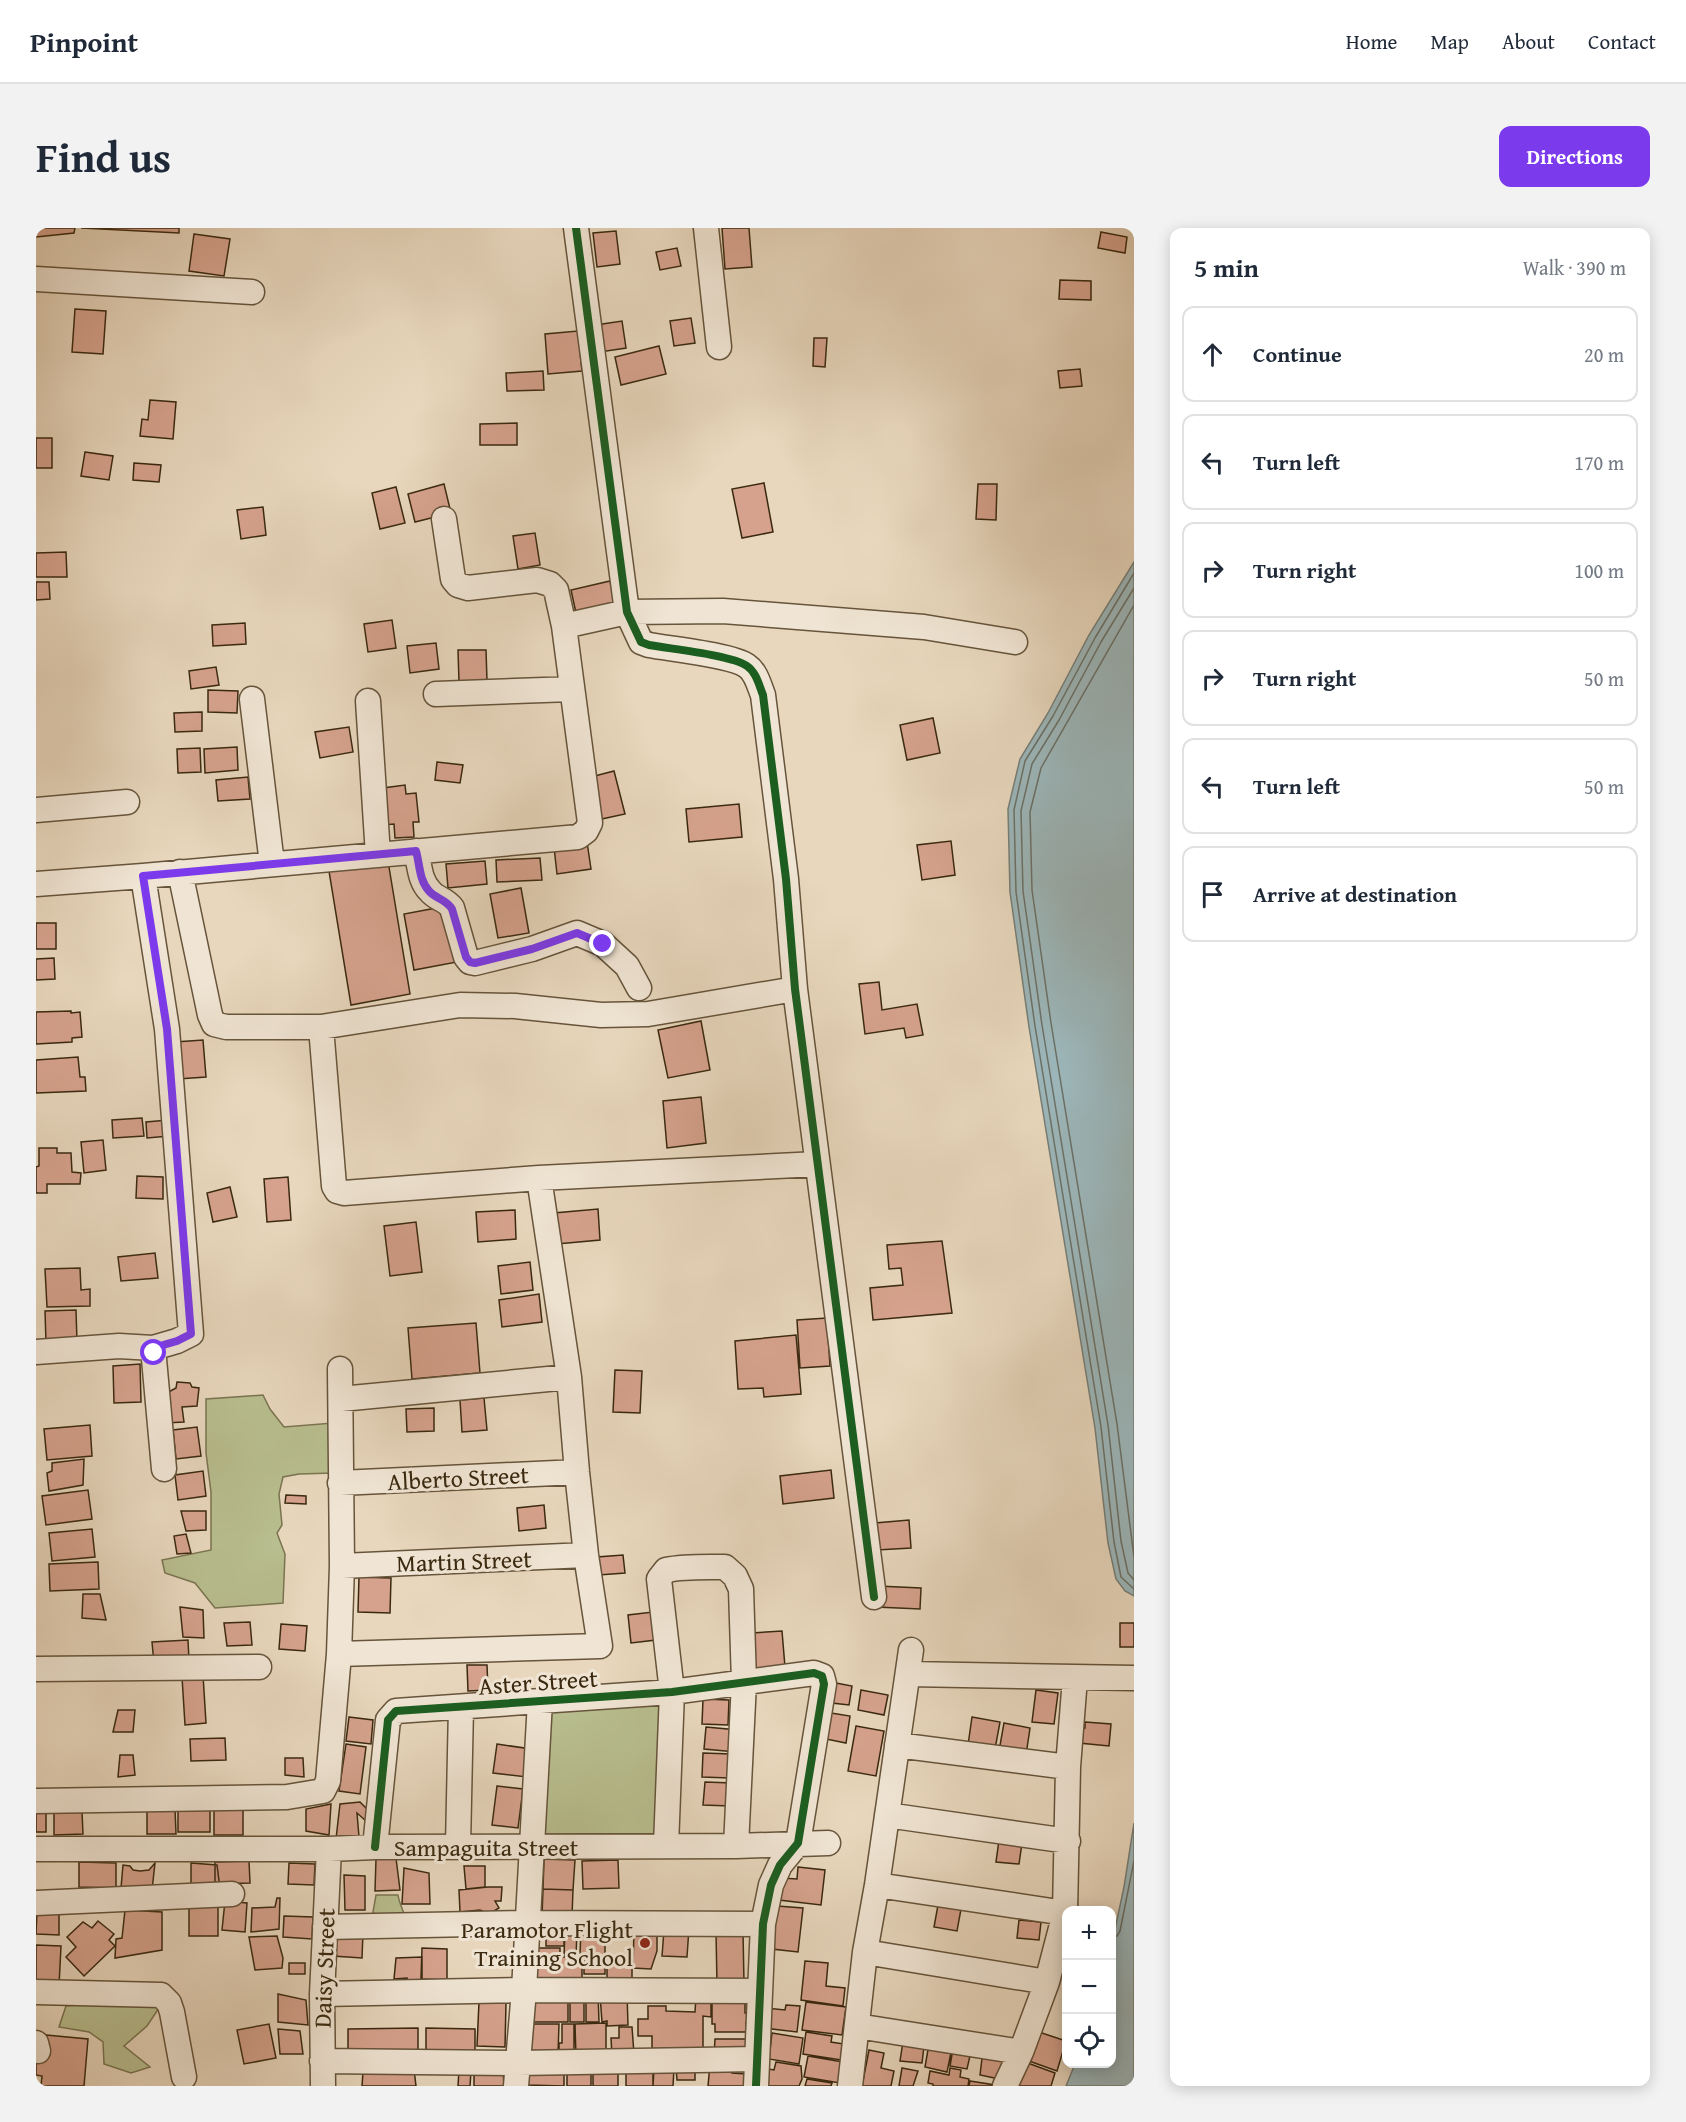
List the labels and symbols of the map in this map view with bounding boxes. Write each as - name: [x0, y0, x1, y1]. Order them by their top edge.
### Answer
- route end: [589, 930, 615, 956]
- route start: [140, 1339, 166, 1365]
- street label: Alberto Street: [386, 1457, 530, 1499]
- street label: Martin Street: [396, 1541, 533, 1581]
- street label: Aster Street: [477, 1660, 599, 1704]
- street label: Sampaguita Street: [394, 1830, 579, 1865]
- street label: Daisy Street: [304, 1907, 344, 2029]
- place label: Paramotor Flight Training School: [461, 1912, 634, 1975]
- marker: Paramotor Flight Training School: [638, 1936, 652, 1950]

